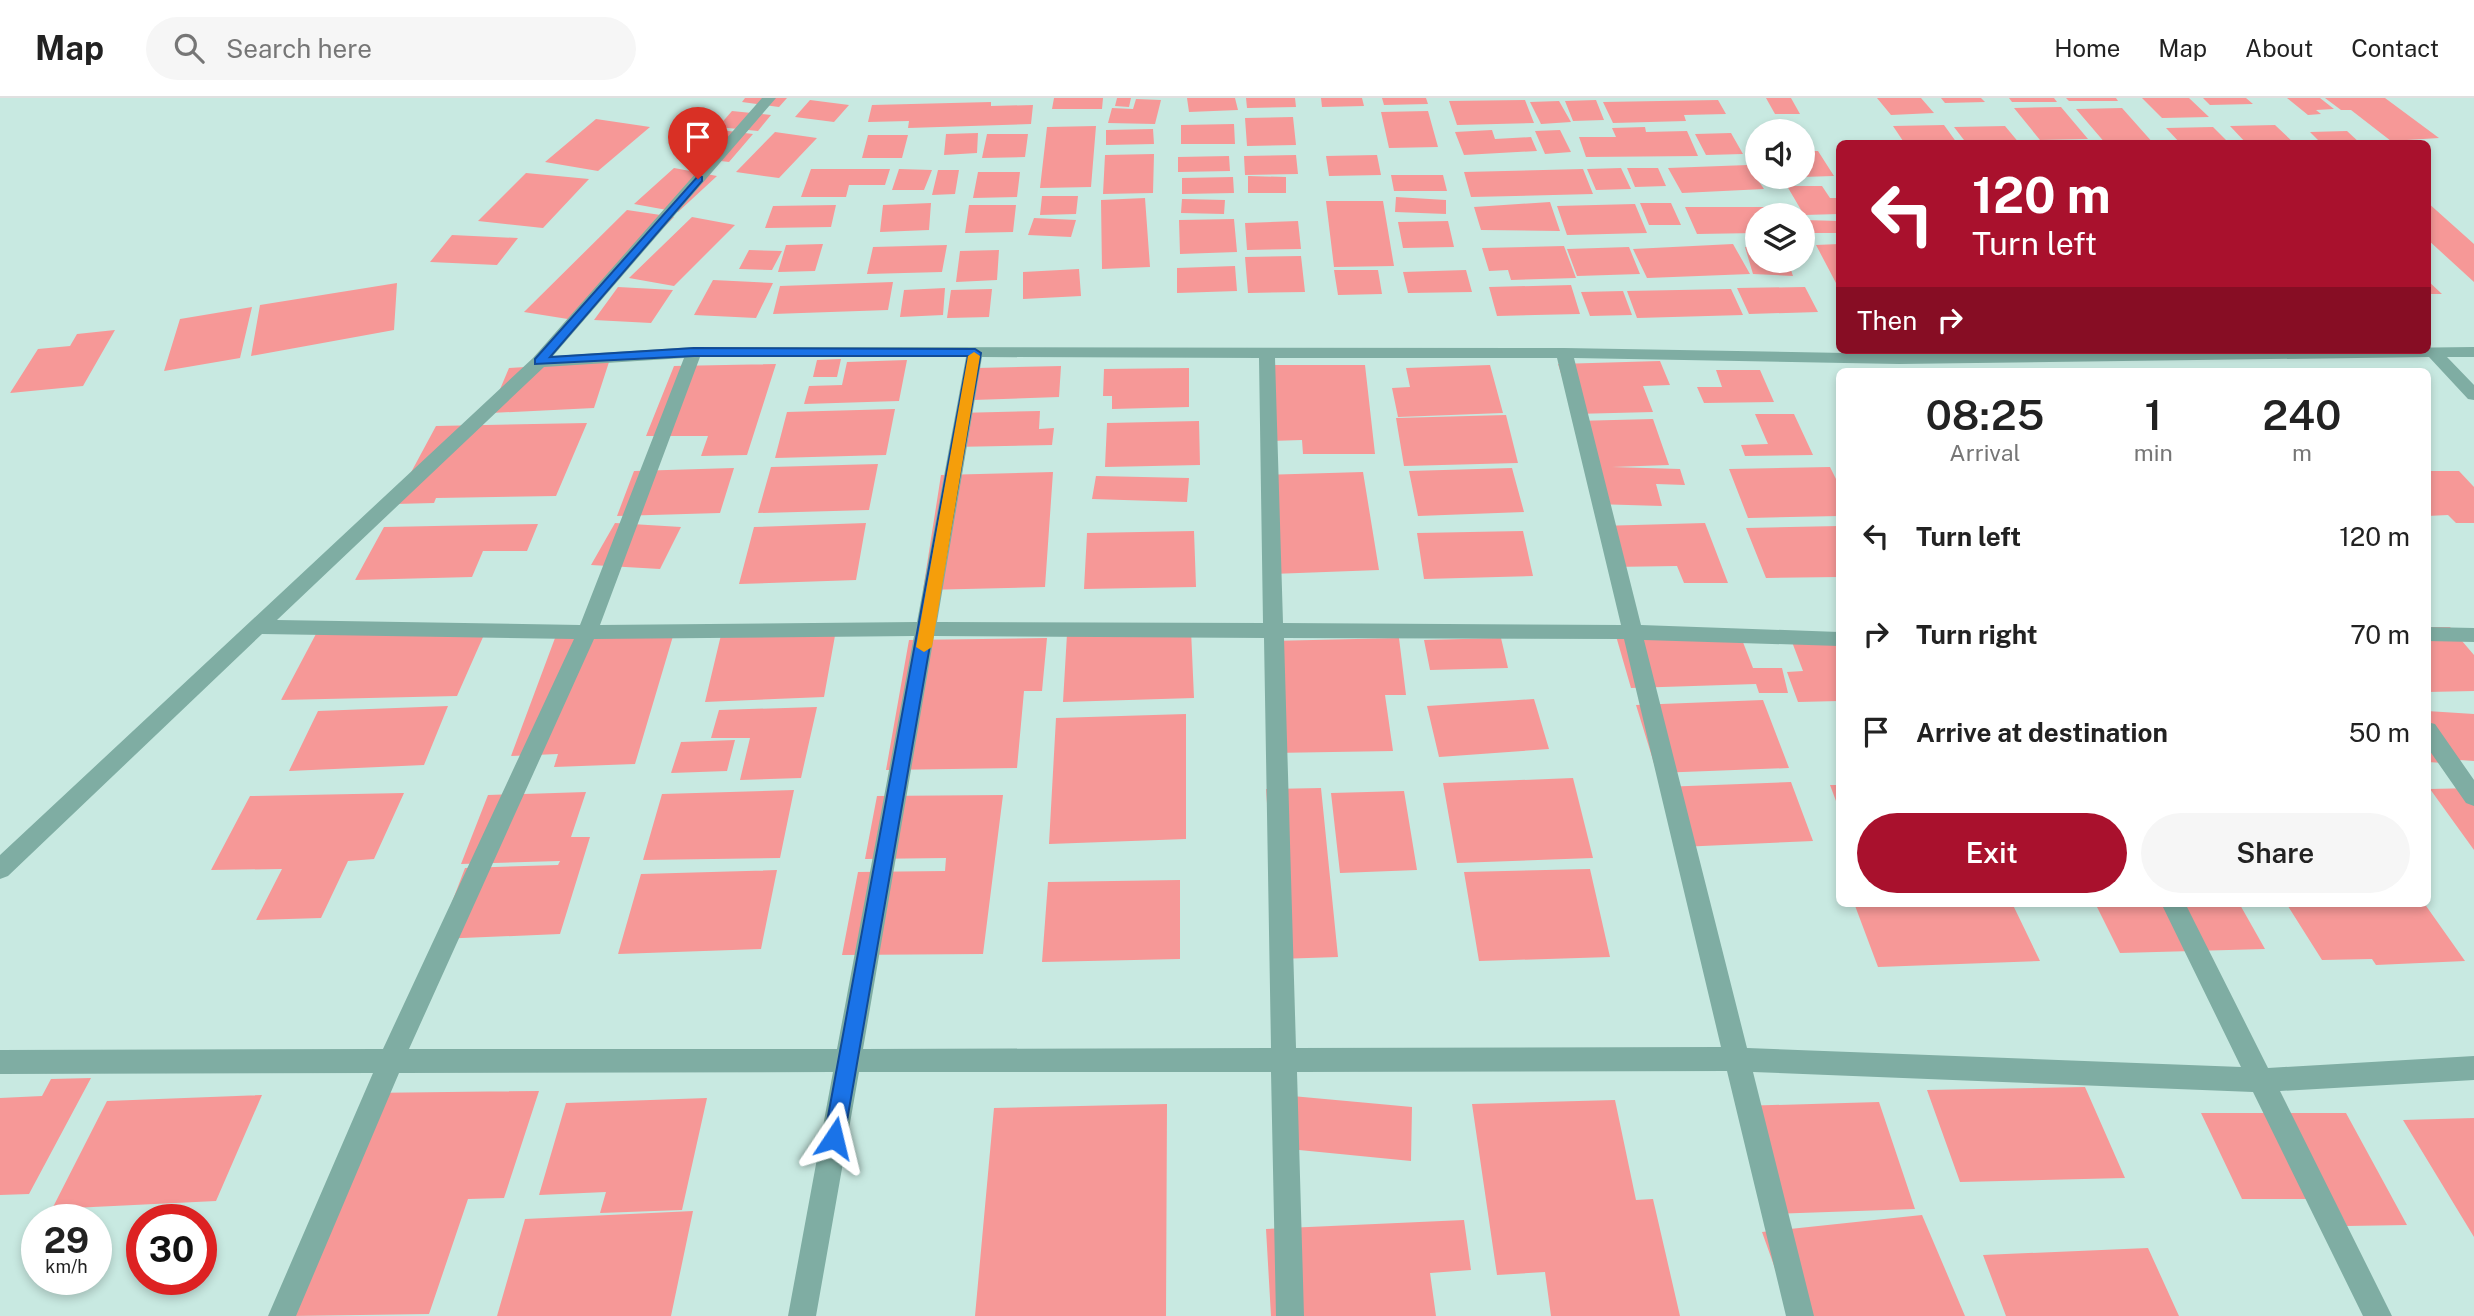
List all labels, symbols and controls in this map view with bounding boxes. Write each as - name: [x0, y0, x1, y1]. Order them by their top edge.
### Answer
- search box: [146, 17, 636, 80]
- text: Map: [35, 29, 104, 67]
- icon: search: [170, 29, 208, 67]
- text: Search here: [226, 33, 372, 64]
- text: Home: [2054, 34, 2120, 62]
- text: Map: [2158, 34, 2207, 62]
- text: About: [2245, 34, 2313, 62]
- text: Contact: [2351, 34, 2439, 62]
- pin: [668, 107, 728, 179]
- icon: arrive: [679, 118, 717, 156]
- map controls: [1745, 119, 1815, 273]
- button: sound: [1745, 119, 1815, 189]
- text: 120 m: [1972, 166, 2111, 224]
- icon: left: [1857, 168, 1948, 259]
- button: layers: [1745, 203, 1815, 273]
- text: Turn left: [1972, 225, 2097, 262]
- icon: right: [1931, 301, 1969, 339]
- text: Then: [1857, 305, 1917, 336]
- text: 08:25: [1925, 390, 2044, 439]
- text: 1: [2144, 390, 2162, 439]
- text: 240: [2262, 390, 2342, 439]
- text: Arrival: [1949, 439, 2020, 466]
- text: min: [2134, 439, 2173, 466]
- text: m: [2292, 439, 2312, 466]
- icon: left: [1857, 517, 1895, 555]
- text: Turn left: [1916, 521, 2021, 552]
- text: 120 m: [2339, 521, 2410, 552]
- icon: right: [1857, 615, 1895, 653]
- text: Turn right: [1916, 619, 2038, 650]
- text: 70 m: [2350, 619, 2410, 650]
- icon: arrive: [1857, 713, 1895, 751]
- text: Arrive at destination: [1916, 717, 2168, 748]
- text: 50 m: [2349, 717, 2410, 748]
- button: Exit: [1857, 813, 2127, 893]
- button: Share: [2141, 813, 2410, 893]
- position arrow: [797, 1101, 871, 1175]
- speed limit sign: 30: [126, 1204, 217, 1295]
- text: 29: [44, 1220, 89, 1261]
- text: km/h: [45, 1256, 88, 1277]

